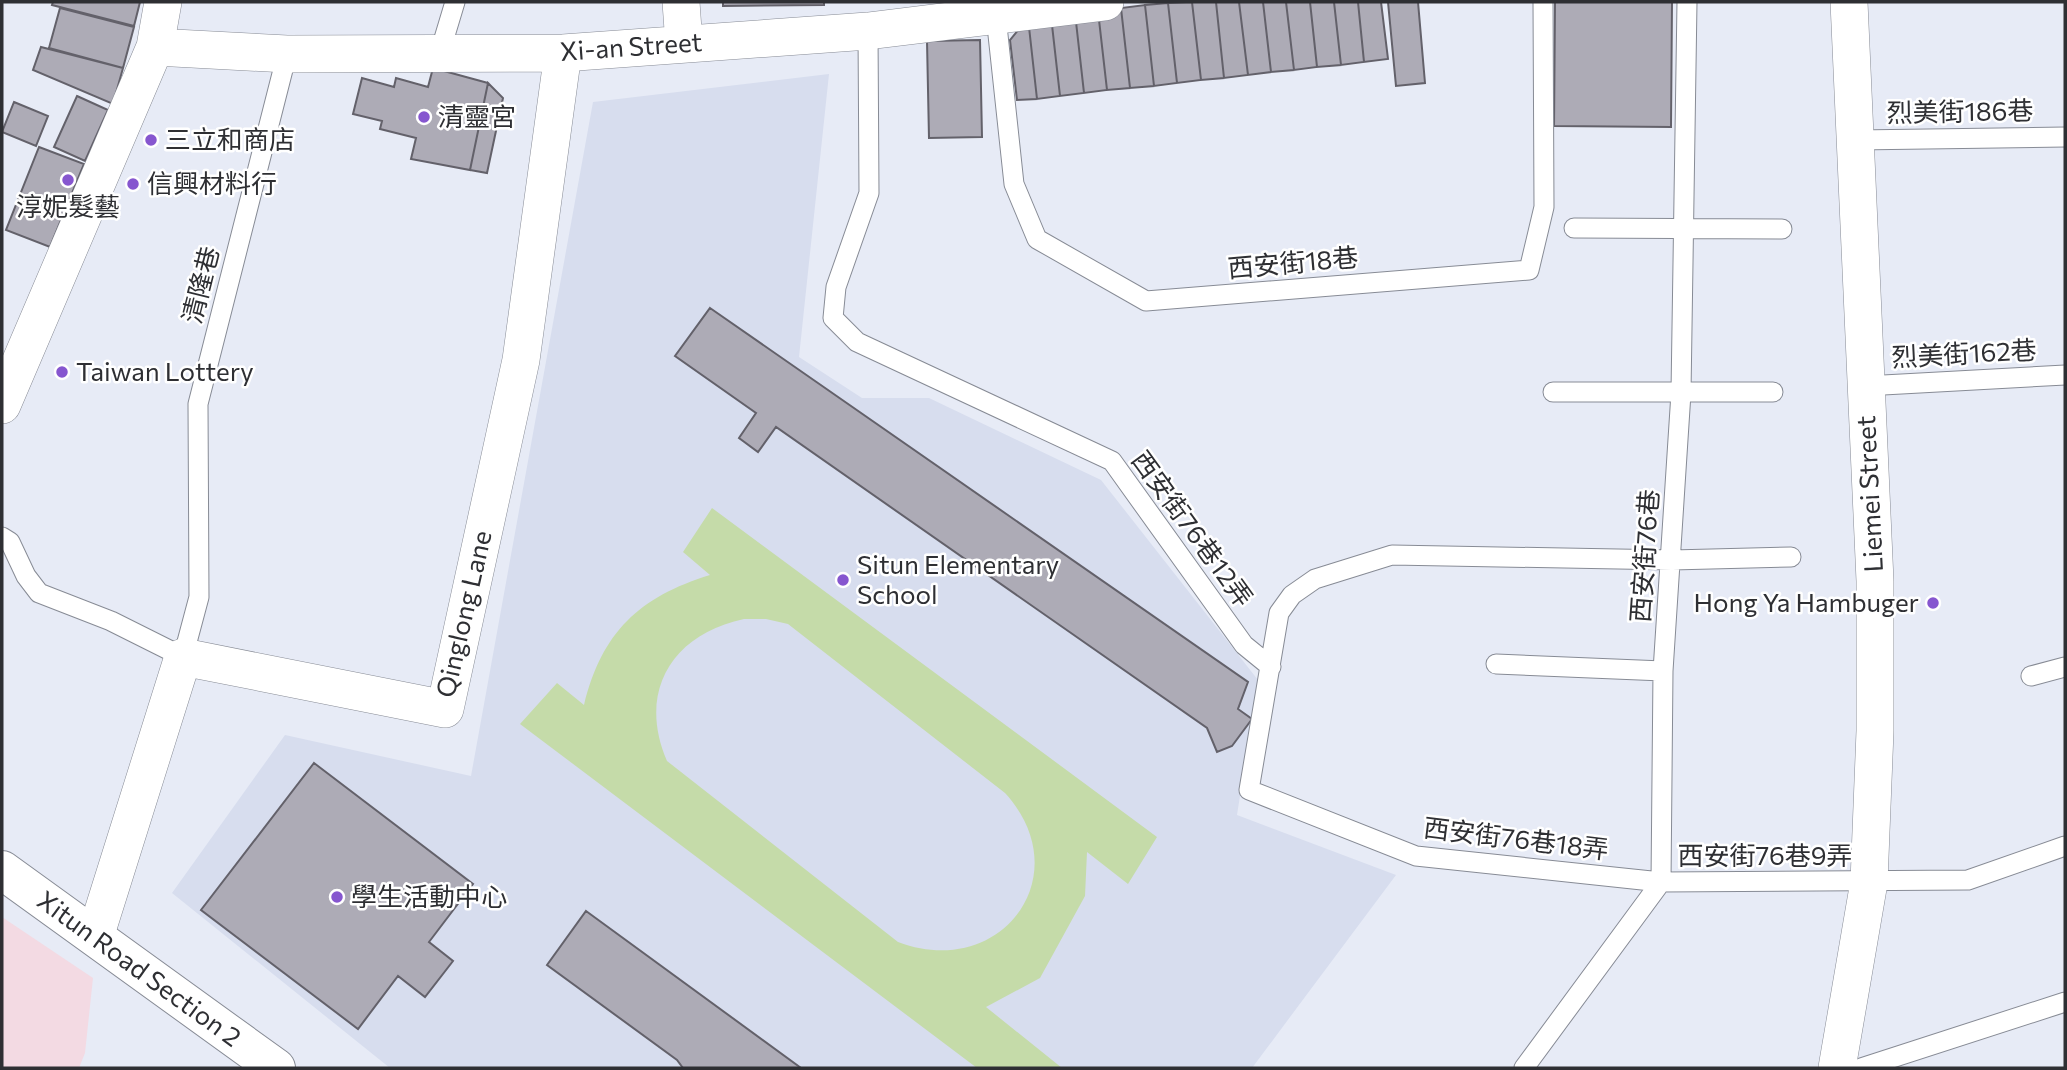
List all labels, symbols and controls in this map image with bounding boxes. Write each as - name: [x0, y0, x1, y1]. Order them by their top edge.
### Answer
- street label: Xi-an Street: [559, 25, 703, 66]
- street label: 烈美街186巷: [1886, 94, 2034, 127]
- place label: 清靈宮: [438, 100, 516, 131]
- marker: 清靈宮: [416, 109, 432, 125]
- place label: 三立和商店: [165, 123, 295, 154]
- marker: 三立和商店: [143, 132, 159, 148]
- place label: 信興材料行: [147, 167, 277, 198]
- marker: 淳妮髮藝: [60, 172, 76, 188]
- marker: 信興材料行: [125, 176, 141, 192]
- place label: 淳妮髮藝: [16, 190, 120, 221]
- street label: 西安街18巷: [1226, 240, 1359, 283]
- street label: 清隆巷: [175, 243, 224, 326]
- street label: 烈美街162巷: [1891, 333, 2037, 372]
- place label: Taiwan Lottery: [76, 355, 254, 386]
- marker: Taiwan Lottery: [54, 364, 70, 380]
- street label: Liemei Street: [1849, 415, 1888, 573]
- street label: 西安街76巷12弄: [1126, 444, 1260, 612]
- street label: 西安街76巷: [1623, 488, 1664, 624]
- street label: Qinglong Lane: [428, 527, 497, 700]
- place label: Situn Elementary School: [857, 548, 1059, 609]
- marker: Situn Elementary School: [835, 572, 851, 588]
- place label: Hong Ya Hambuger: [1693, 586, 1919, 617]
- marker: Hong Ya Hambuger: [1925, 595, 1941, 611]
- street label: 西安街76巷18弄: [1422, 811, 1611, 864]
- street label: 西安街76巷9弄: [1677, 839, 1853, 870]
- place label: 學生活動中心: [351, 880, 507, 911]
- street label: Xitun Road Section 2: [32, 884, 248, 1052]
- marker: 學生活動中心: [329, 889, 345, 905]

